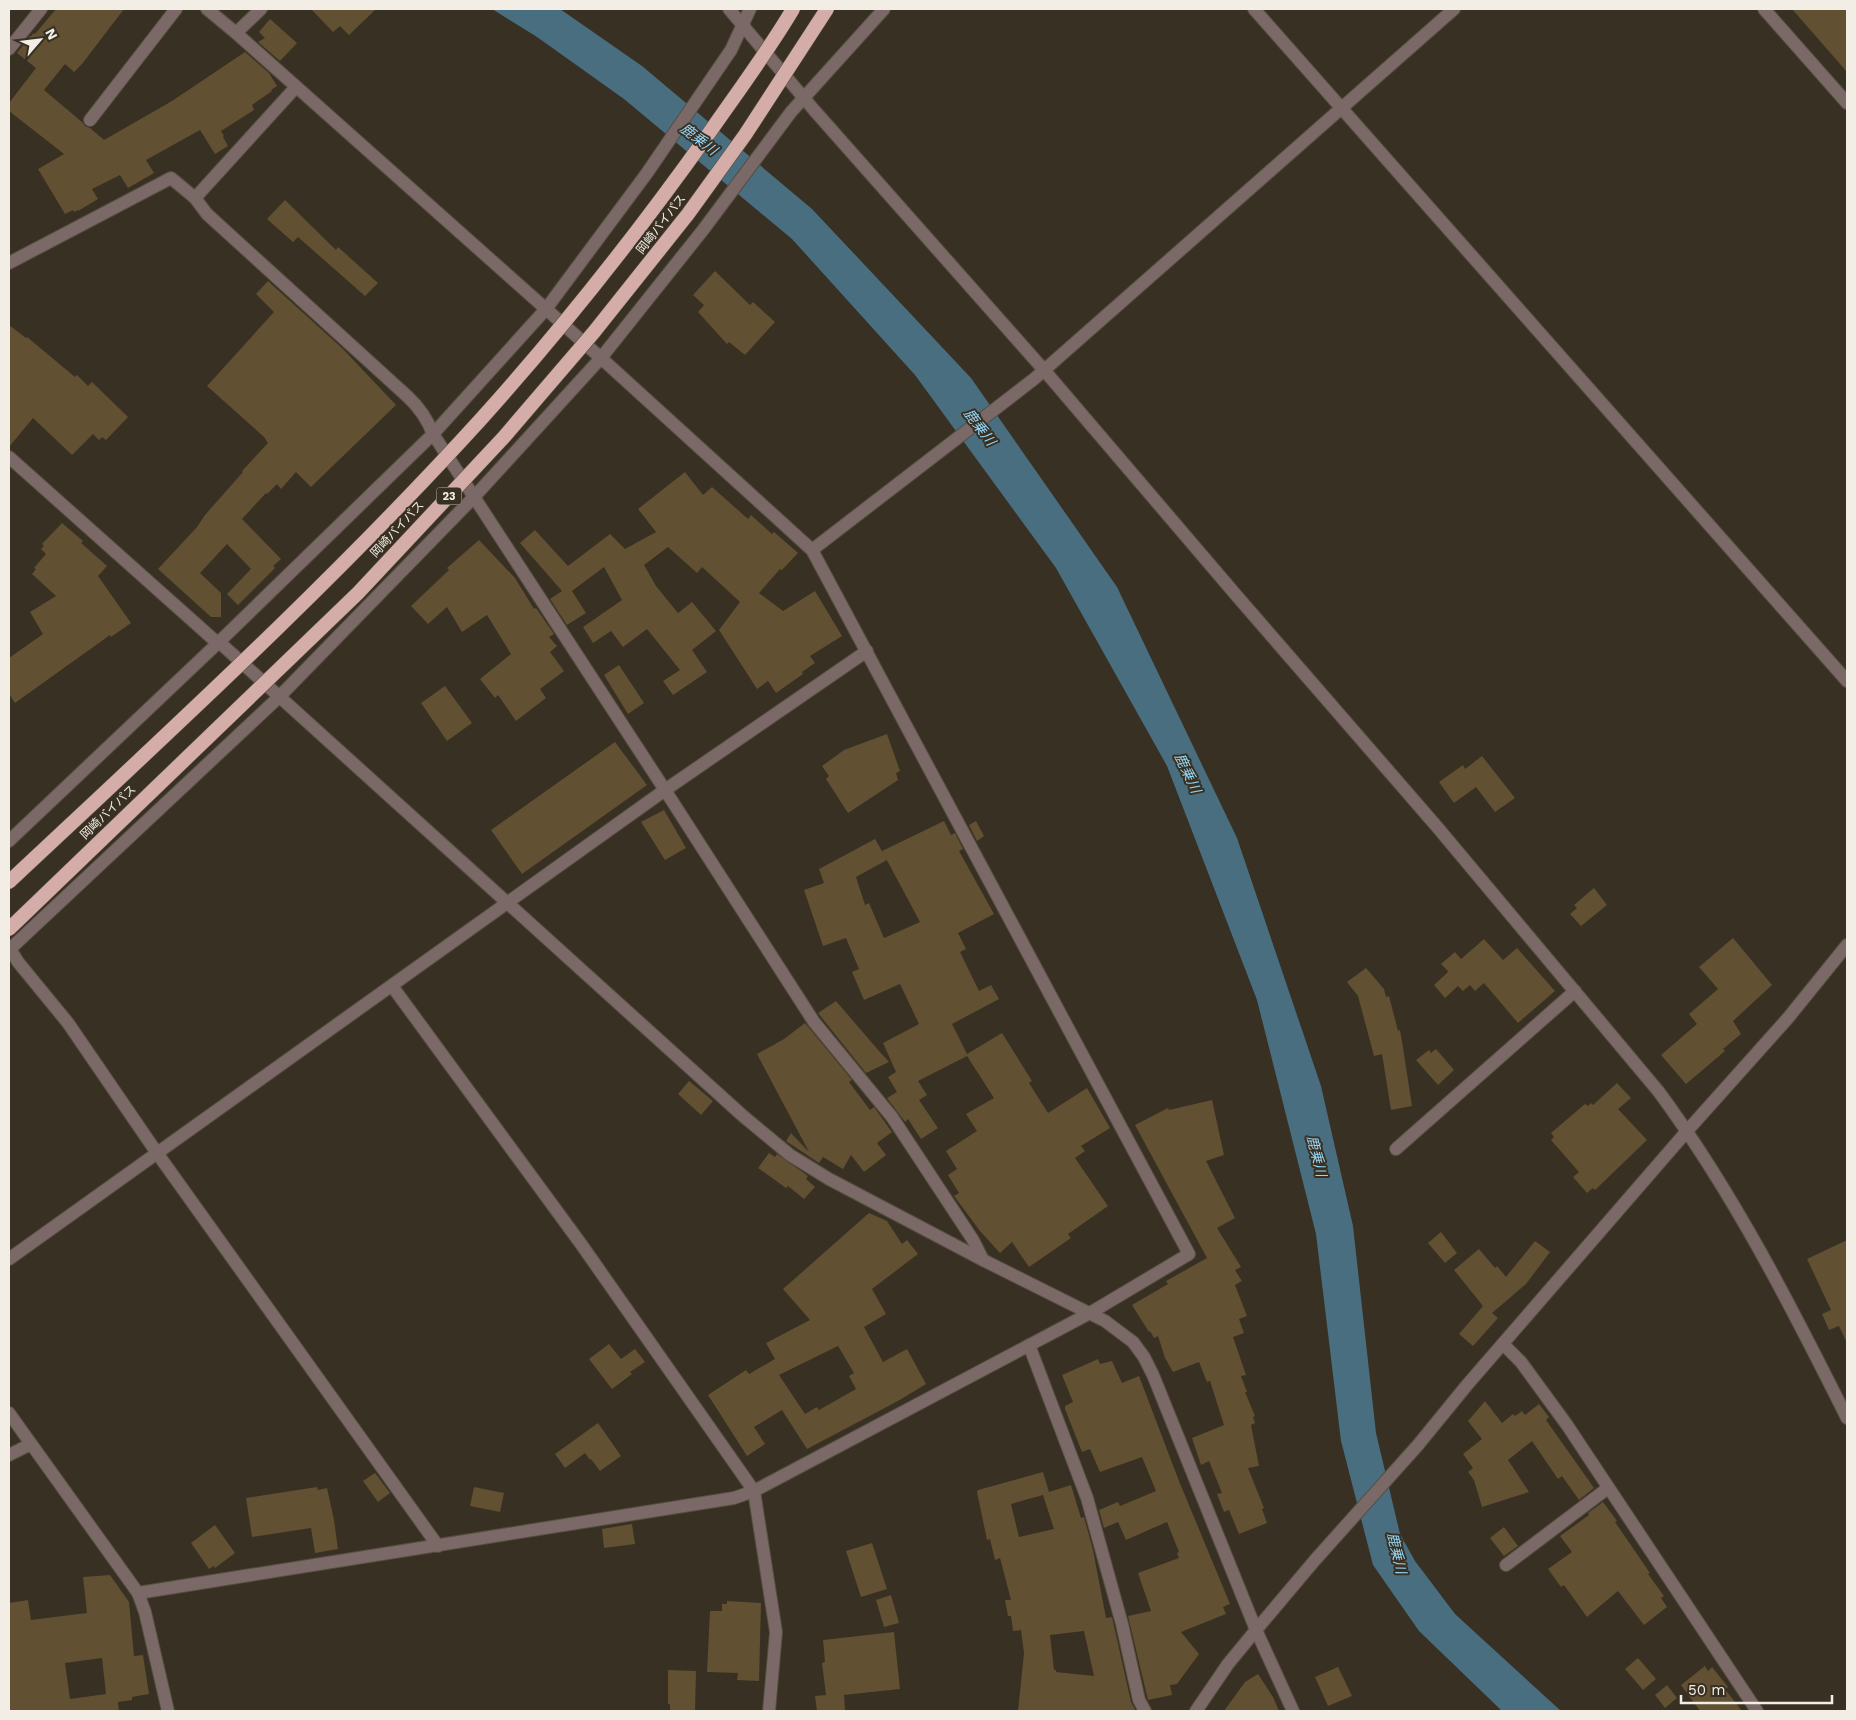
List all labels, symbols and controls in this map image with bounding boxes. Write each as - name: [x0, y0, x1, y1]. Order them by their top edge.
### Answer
- north arrow: [15, 15, 65, 65]
- text: N: [42, 26, 61, 42]
- water label: 鹿乗川: [677, 120, 722, 159]
- street label: 岡崎バイパス: [633, 191, 689, 257]
- water label: 鹿乗川: [961, 405, 1000, 450]
- road number: 23: [436, 488, 462, 504]
- street label: 岡崎バイパス: [367, 498, 427, 560]
- water label: 鹿乗川: [1172, 751, 1205, 797]
- street label: 岡崎バイパス: [77, 782, 139, 842]
- water label: 鹿乗川: [1304, 1134, 1330, 1180]
- water label: 鹿乗川: [1384, 1531, 1410, 1577]
- scale bar: [1681, 1672, 1832, 1704]
- text: 50 m: [1688, 1681, 1725, 1699]

